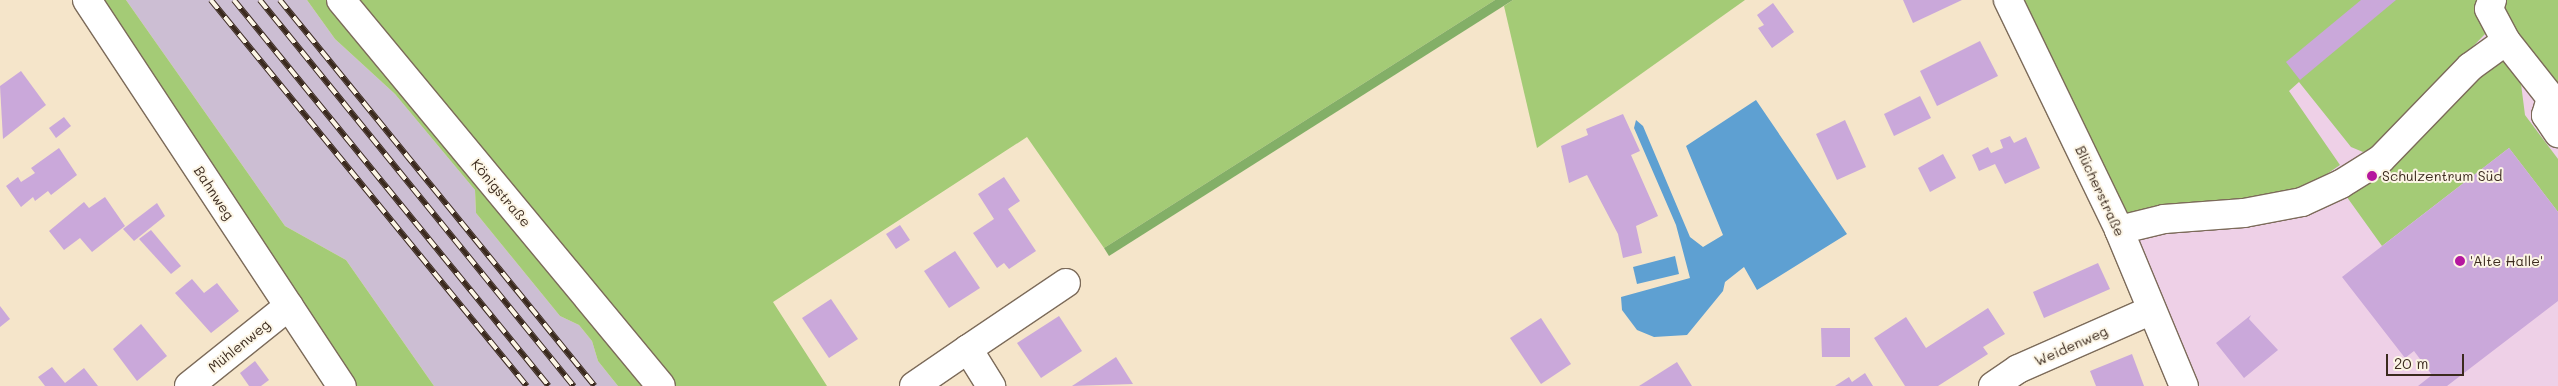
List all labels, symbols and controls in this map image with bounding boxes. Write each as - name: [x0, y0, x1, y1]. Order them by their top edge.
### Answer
- street label: Blücherstraße: [2072, 143, 2128, 239]
- street label: Königstraße: [468, 156, 534, 230]
- street label: Bahnweg: [190, 163, 238, 223]
- place label: Schulzentrum Süd: [2382, 168, 2502, 184]
- marker: Schulzentrum Süd: [2366, 170, 2378, 182]
- place label: 'Alte Halle': [2470, 253, 2543, 269]
- marker: 'Alte Halle': [2454, 255, 2466, 267]
- street label: Mühlenweg: [205, 316, 273, 376]
- street label: Weidenweg: [2032, 322, 2110, 370]
- scale bar: [2388, 344, 2466, 376]
- text: 20 m: [2394, 353, 2428, 373]

